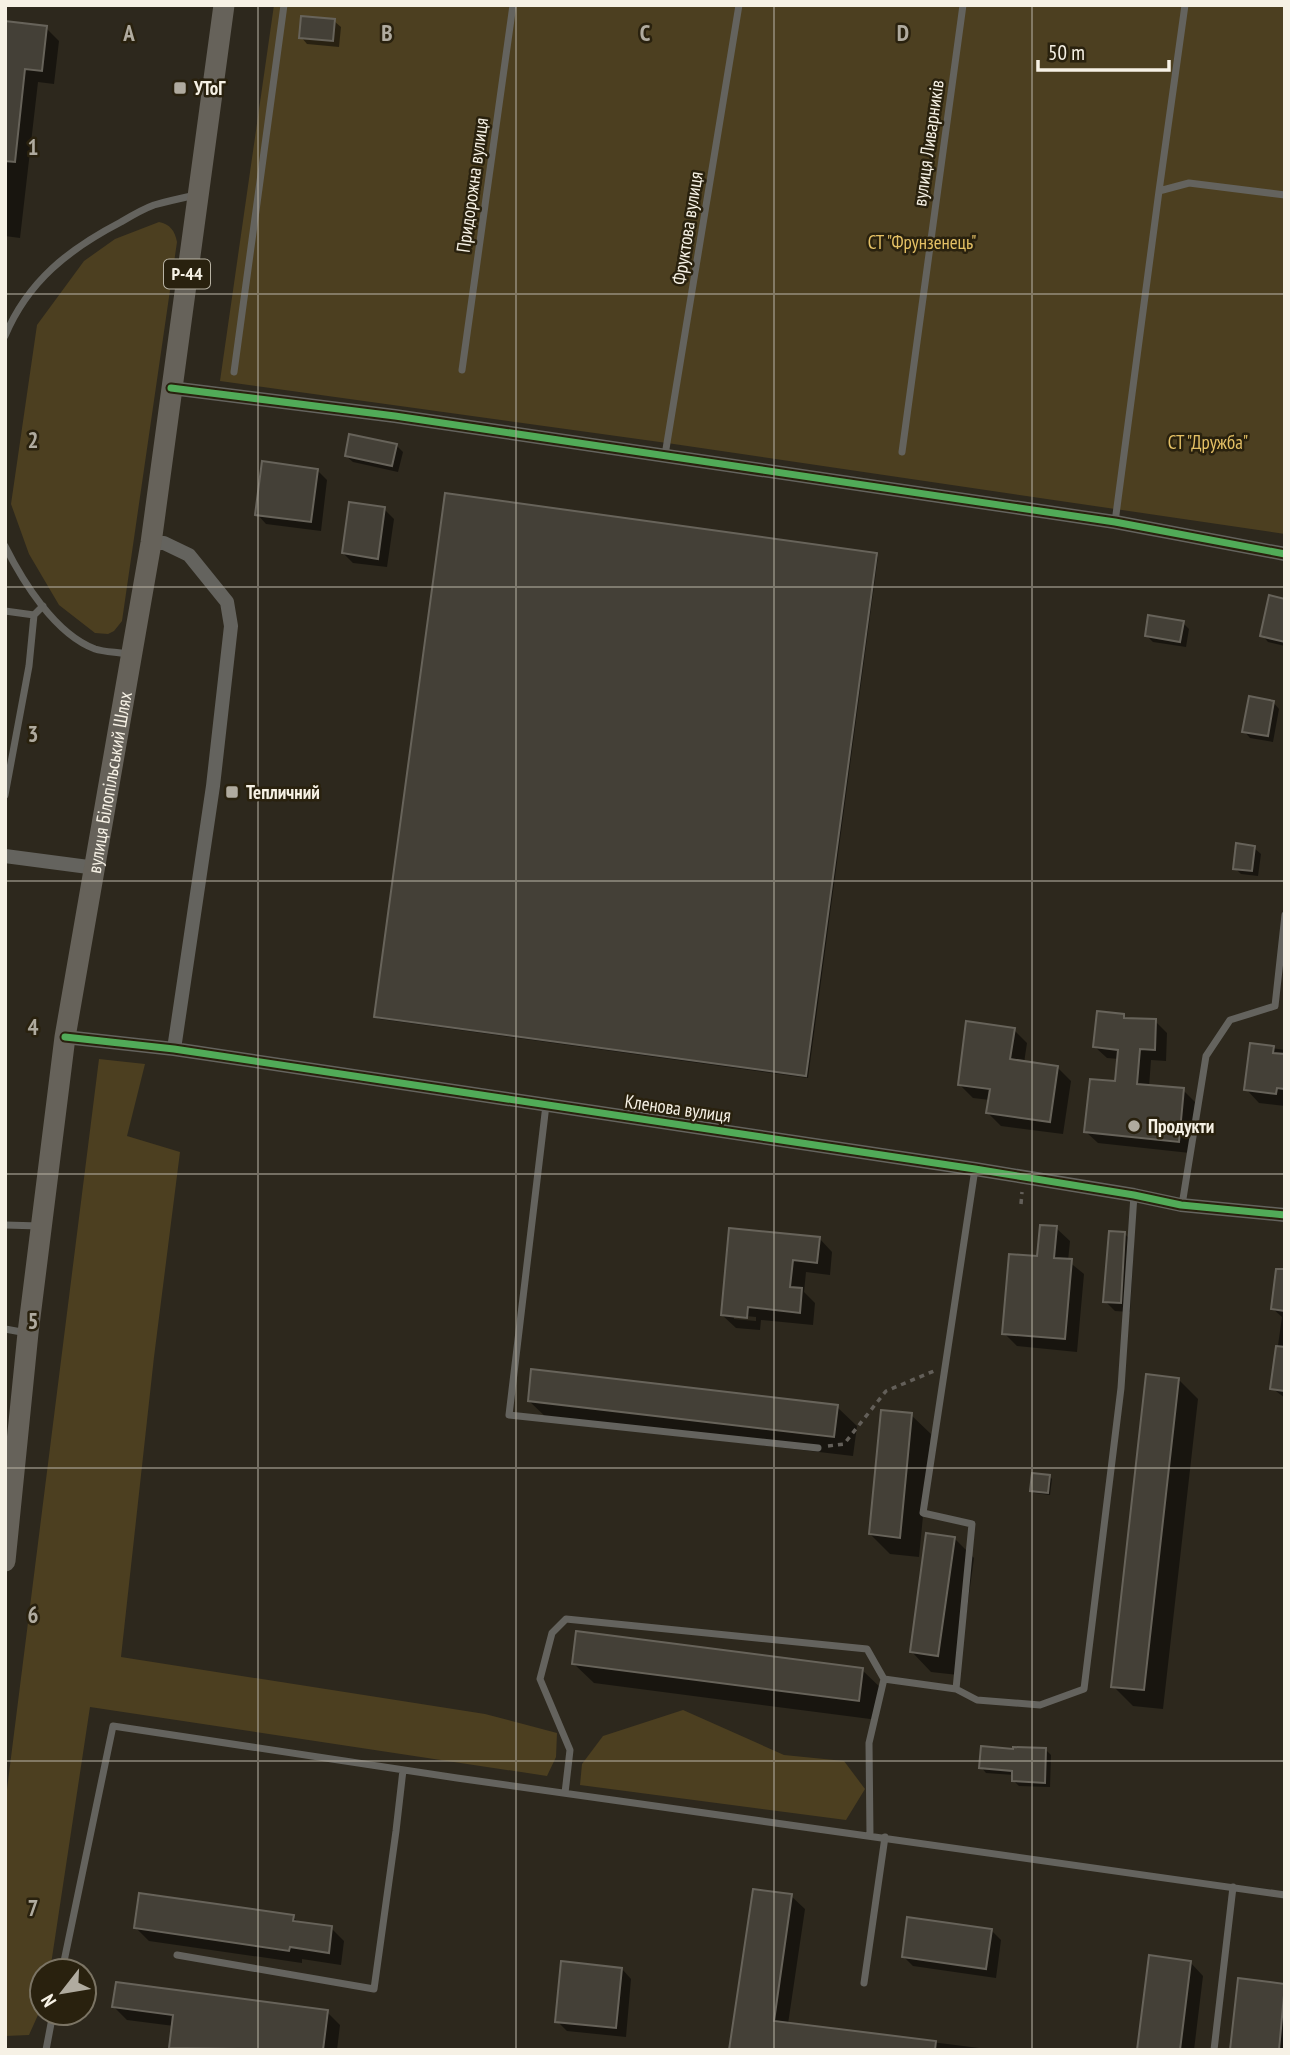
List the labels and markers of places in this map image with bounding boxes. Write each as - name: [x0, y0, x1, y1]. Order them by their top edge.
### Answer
- place label: УТоГ: [193, 76, 226, 100]
- marker: УТоГ: [172, 80, 188, 96]
- place label: Тепличний: [246, 780, 320, 804]
- marker: Тепличний: [224, 784, 240, 800]
- place label: Продукти: [1148, 1114, 1214, 1138]
- marker: Продукти: [1126, 1118, 1142, 1134]

